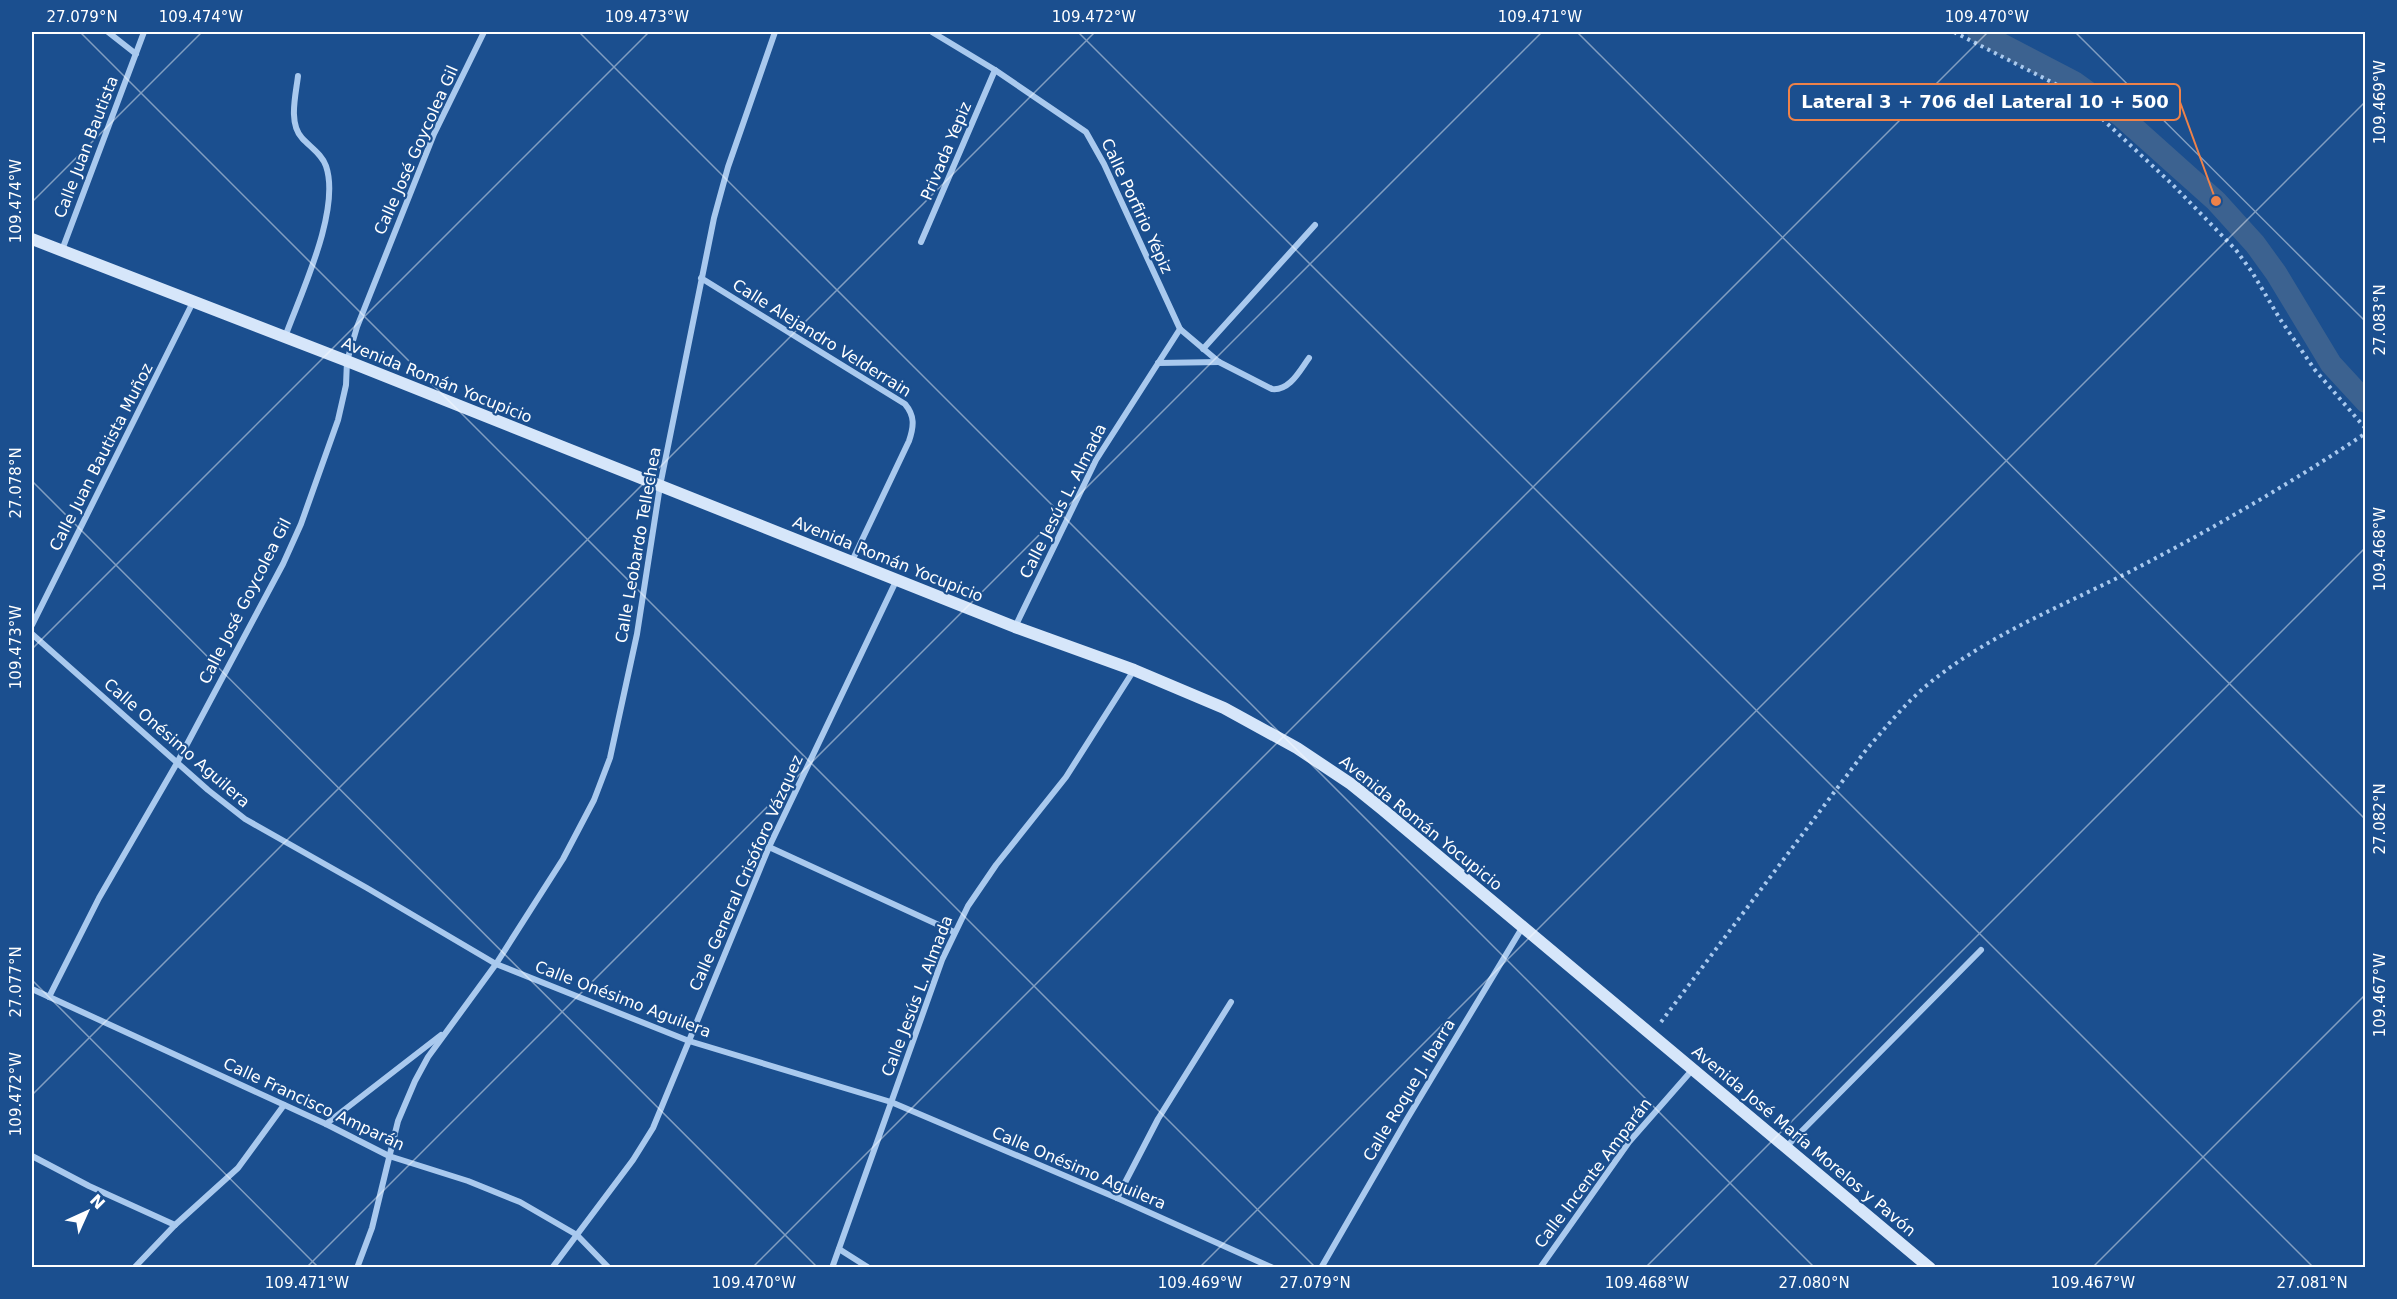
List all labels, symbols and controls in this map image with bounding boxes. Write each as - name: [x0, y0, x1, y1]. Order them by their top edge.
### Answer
- text: 27.079°N: [46, 8, 118, 26]
- text: 109.474°W: [159, 8, 243, 26]
- text: 109.473°W: [605, 8, 689, 26]
- text: 109.472°W: [1052, 8, 1136, 26]
- text: 109.471°W: [1498, 8, 1582, 26]
- text: 109.470°W: [1945, 8, 2029, 26]
- text: 109.469°W: [2371, 60, 2389, 144]
- street label: Calle José Goycolea Gil: [370, 62, 462, 238]
- street label: Calle Juan Bautista: [50, 73, 122, 221]
- callout: Lateral 3 + 706 del Lateral 10 + 500: [1789, 84, 2180, 120]
- text: Lateral 3 + 706 del Lateral 10 + 500: [1801, 91, 2169, 112]
- street label: Privada Yepiz: [917, 99, 975, 203]
- street label: Calle Porfirio Yépiz: [1097, 135, 1177, 277]
- text: 109.474°W: [7, 159, 25, 243]
- street label: Calle Alejandro Velderrain: [729, 275, 915, 401]
- text: 27.083°N: [2371, 284, 2389, 356]
- street label: Avenida Román Yocupicio: [339, 333, 535, 427]
- street label: Calle Juan Bautista Muñoz: [45, 360, 157, 554]
- street label: Calle Jesús L. Almada: [1016, 420, 1110, 582]
- street label: Calle Leobardo Tellechea: [611, 446, 665, 644]
- text: 27.078°N: [7, 447, 25, 519]
- text: 109.468°W: [2371, 507, 2389, 591]
- street label: Avenida Román Yocupicio: [790, 512, 986, 606]
- street label: Calle José Goycolea Gil: [195, 515, 295, 687]
- text: 109.473°W: [7, 605, 25, 689]
- street label: Calle Onésimo Aguilera: [100, 674, 254, 812]
- street label: Calle General Crisóforo Vázquez: [685, 752, 807, 994]
- street label: Avenida Román Yocupicio: [1336, 752, 1506, 894]
- text: 27.082°N: [2371, 783, 2389, 855]
- street label: Calle Jesús L. Almada: [877, 913, 957, 1079]
- text: 27.077°N: [7, 946, 25, 1018]
- text: 109.467°W: [2371, 953, 2389, 1037]
- street label: Calle Onésimo Aguilera: [532, 957, 714, 1041]
- street label: Calle Roque J. Ibarra: [1359, 1015, 1459, 1165]
- street label: Avenida José María Morelos y Pavón: [1688, 1042, 1920, 1240]
- text: 109.472°W: [7, 1052, 25, 1136]
- street label: Calle Francisco Amparán: [220, 1054, 408, 1154]
- street label: Calle Incente Amparán: [1530, 1094, 1656, 1252]
- street label: Calle Onésimo Aguilera: [989, 1123, 1169, 1213]
- north arrow: [57, 1182, 117, 1242]
- text: N: [86, 1190, 109, 1213]
- text: 109.471°W: [265, 1274, 349, 1292]
- text: 109.470°W: [712, 1274, 796, 1292]
- text: 109.469°W: [1158, 1274, 1242, 1292]
- text: 27.079°N: [1279, 1274, 1351, 1292]
- text: 109.468°W: [1605, 1274, 1689, 1292]
- text: 27.080°N: [1778, 1274, 1850, 1292]
- text: 109.467°W: [2051, 1274, 2135, 1292]
- text: 27.081°N: [2276, 1274, 2348, 1292]

